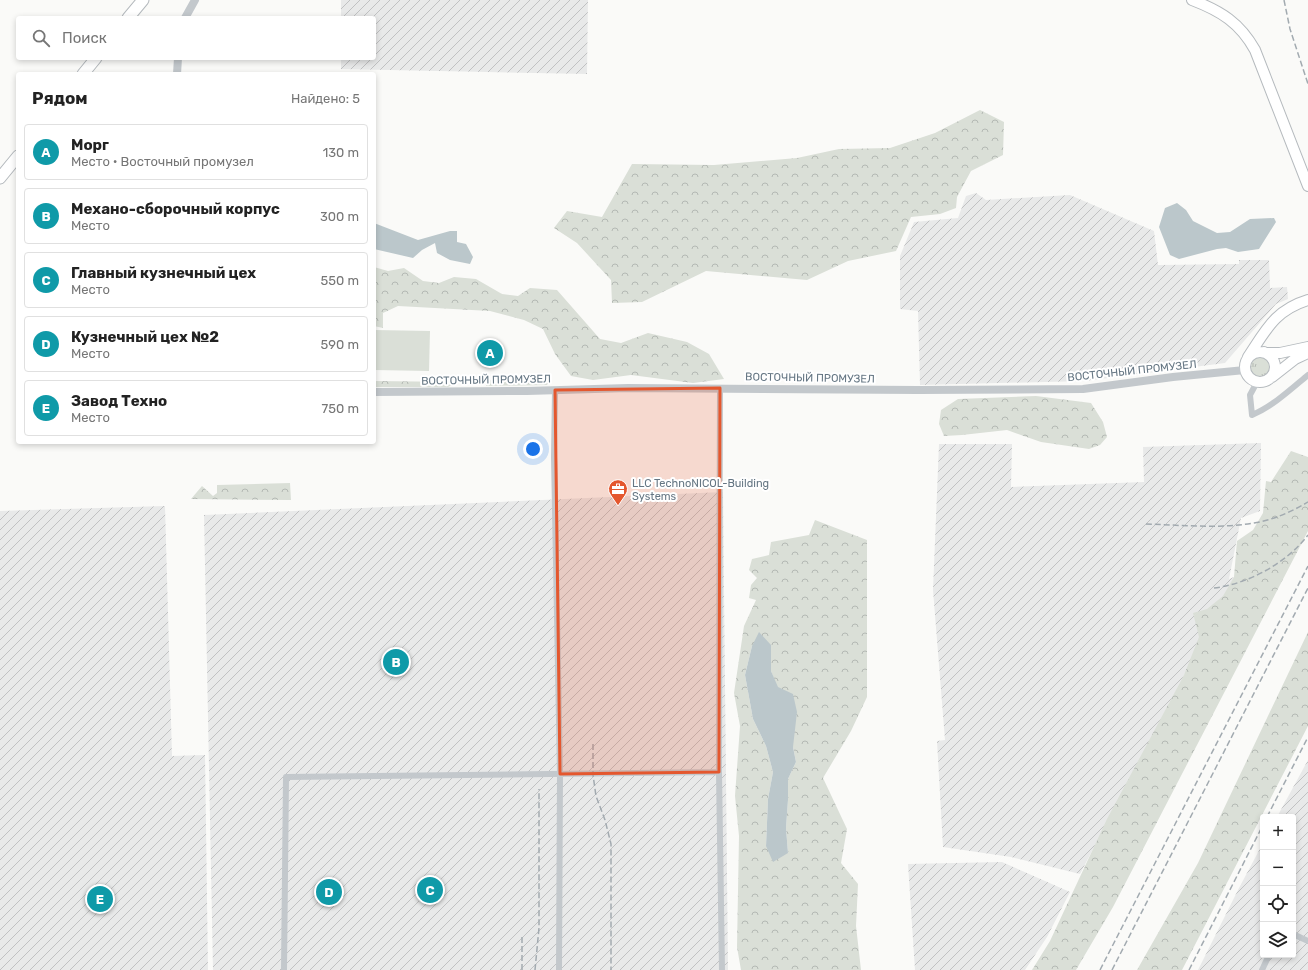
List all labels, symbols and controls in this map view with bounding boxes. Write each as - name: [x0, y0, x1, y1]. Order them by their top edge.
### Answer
- search box: [16, 16, 376, 60]
- icon: search: [30, 27, 52, 49]
- text: Поиск: [62, 29, 107, 47]
- text: Рядом: [32, 88, 88, 108]
- text: Найдено: 5: [291, 91, 360, 106]
- text: Морг: [71, 136, 109, 154]
- text: A: [41, 145, 51, 160]
- text: 130 m: [323, 145, 359, 160]
- text: Место · Восточный промузел: [71, 154, 254, 169]
- text: Механо-сборочный корпус: [71, 200, 280, 218]
- text: B: [41, 209, 51, 224]
- text: 300 m: [320, 209, 359, 224]
- text: Место: [71, 218, 110, 233]
- text: Главный кузнечный цех: [71, 264, 256, 282]
- text: C: [41, 273, 51, 288]
- text: 550 m: [321, 273, 359, 288]
- text: Место: [71, 282, 110, 297]
- text: Кузнечный цех №2: [71, 328, 219, 346]
- text: D: [41, 337, 51, 352]
- text: 590 m: [321, 337, 359, 352]
- pin: A: [477, 338, 503, 368]
- text: Место: [71, 346, 110, 361]
- street label: ВОСТОЧНЫЙ ПРОМУЗЕЛ: [1067, 358, 1197, 384]
- street label: ВОСТОЧНЫЙ ПРОМУЗЕЛ: [745, 370, 875, 386]
- street label: ВОСТОЧНЫЙ ПРОМУЗЕЛ: [421, 372, 551, 388]
- text: Завод Техно: [71, 392, 167, 410]
- text: E: [42, 401, 50, 416]
- text: 750 m: [322, 401, 359, 416]
- text: Место: [71, 410, 110, 425]
- your location: [523, 439, 543, 459]
- place label: LLC TechnoNICOL-Building Systems: [632, 477, 769, 503]
- office icon: LLC TechnoNICOL-Building Systems: [607, 478, 629, 506]
- pin: B: [383, 647, 409, 677]
- map controls: [1260, 814, 1296, 958]
- button: +: [1260, 814, 1296, 850]
- button: −: [1260, 850, 1296, 886]
- pin: C: [417, 875, 443, 905]
- pin: D: [316, 877, 342, 907]
- pin: E: [87, 884, 113, 914]
- button: locate: [1260, 886, 1296, 922]
- button: layers: [1260, 922, 1296, 958]

